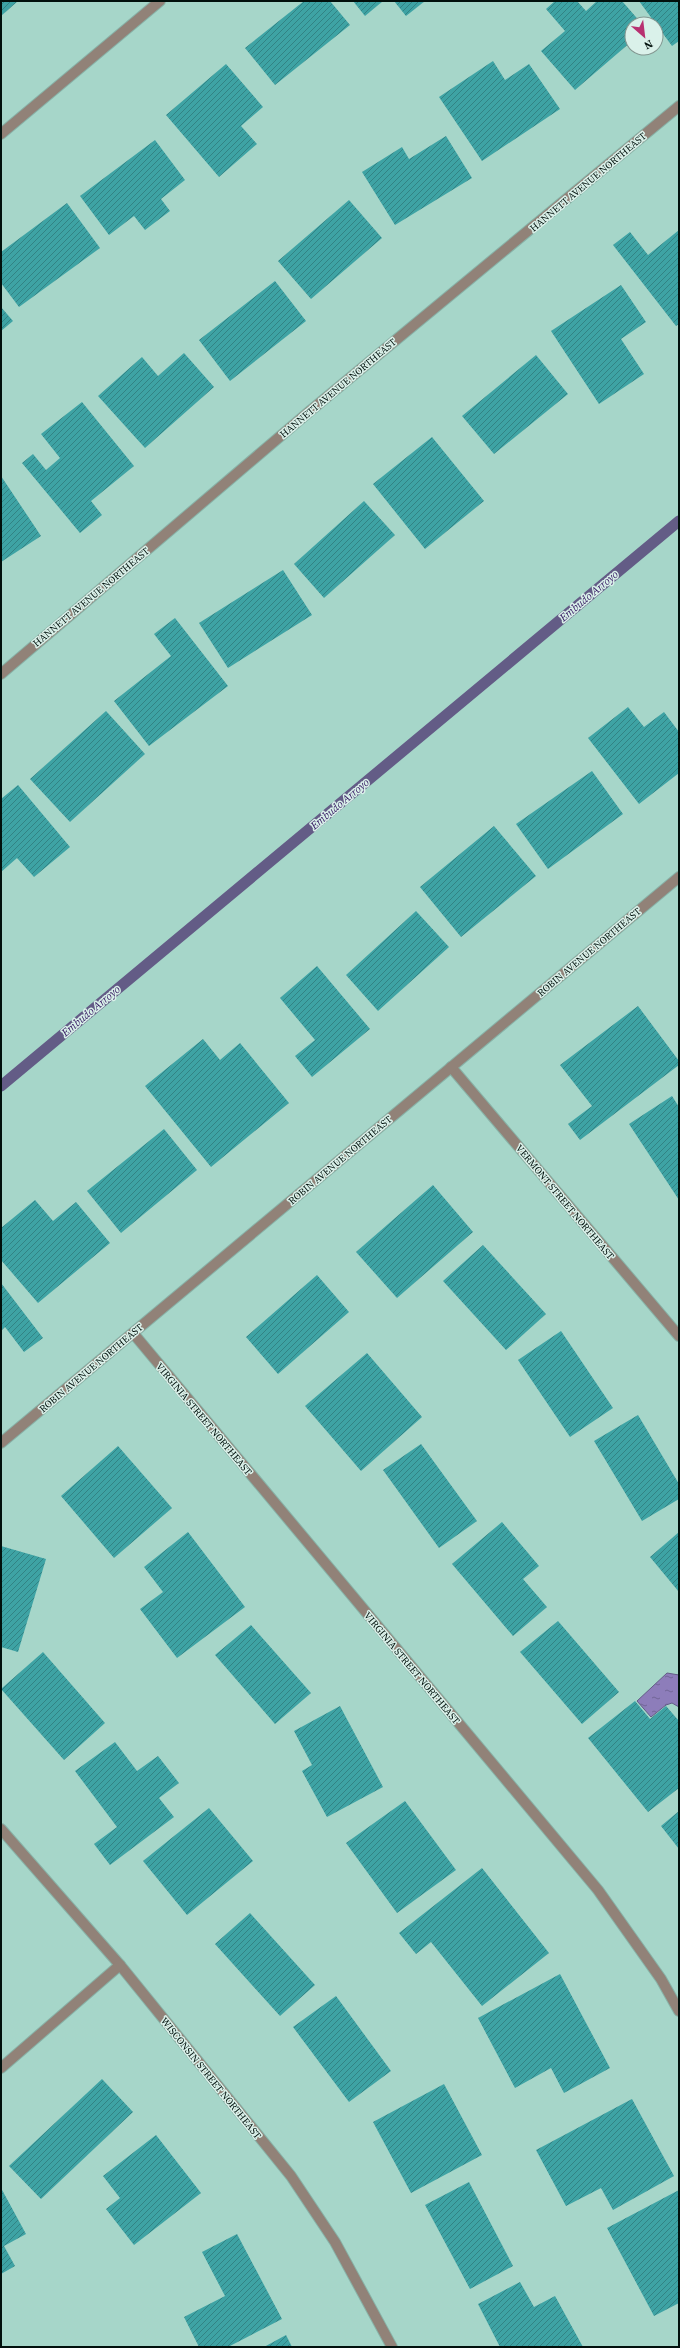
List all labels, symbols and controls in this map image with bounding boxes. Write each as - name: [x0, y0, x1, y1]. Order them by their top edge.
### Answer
- north arrow: [624, 16, 664, 56]
- text: N: [641, 36, 656, 53]
- street label: HANNETT AVENUE NORTHEAST: [527, 129, 649, 235]
- street label: HANNETT AVENUE NORTHEAST: [277, 335, 399, 441]
- street label: HANNETT AVENUE NORTHEAST: [30, 544, 152, 650]
- water label: Embudo Arroyo: [556, 567, 622, 626]
- water label: Embudo Arroyo: [307, 775, 373, 834]
- street label: ROBIN AVENUE NORTHEAST: [535, 905, 643, 999]
- water label: Embudo Arroyo: [58, 982, 124, 1041]
- street label: ROBIN AVENUE NORTHEAST: [286, 1113, 394, 1207]
- street label: VERMONT STREET NORTHEAST: [513, 1142, 617, 1262]
- street label: ROBIN AVENUE NORTHEAST: [37, 1321, 145, 1415]
- street label: VIRGINIA STREET NORTHEAST: [153, 1360, 255, 1478]
- street label: VIRGINIA STREET NORTHEAST: [361, 1609, 463, 1727]
- street label: WISCONSIN STREET NORTHEAST: [158, 2014, 264, 2142]

